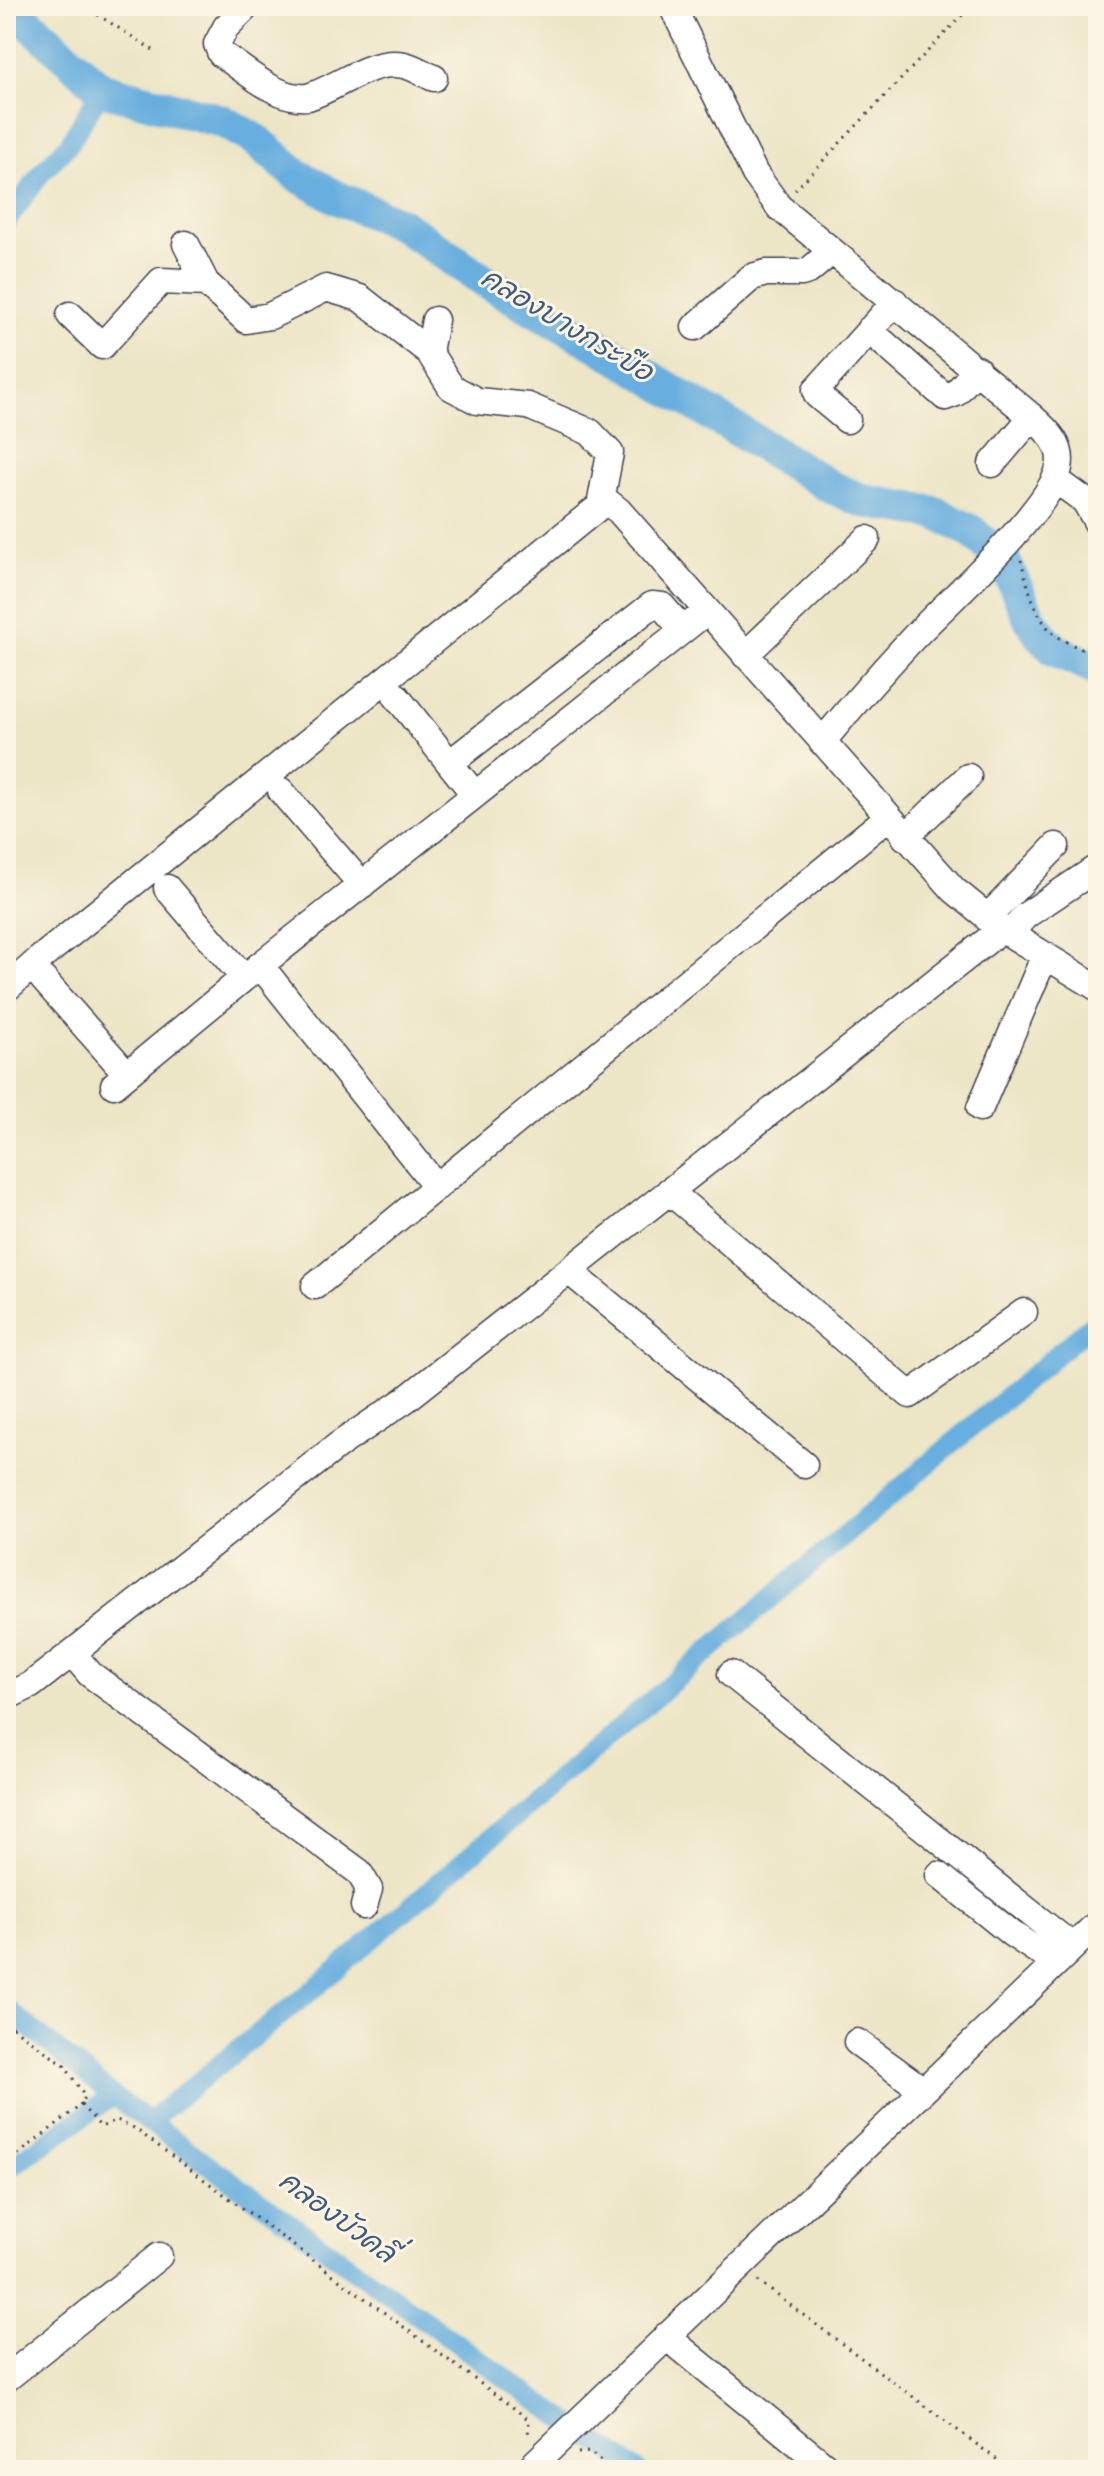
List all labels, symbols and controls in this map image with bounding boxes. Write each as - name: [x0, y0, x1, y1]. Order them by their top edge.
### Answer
- water label: คลองบางกระบือ: [472, 259, 661, 396]
- water label: คลองบัวคลี่: [268, 2156, 414, 2281]

